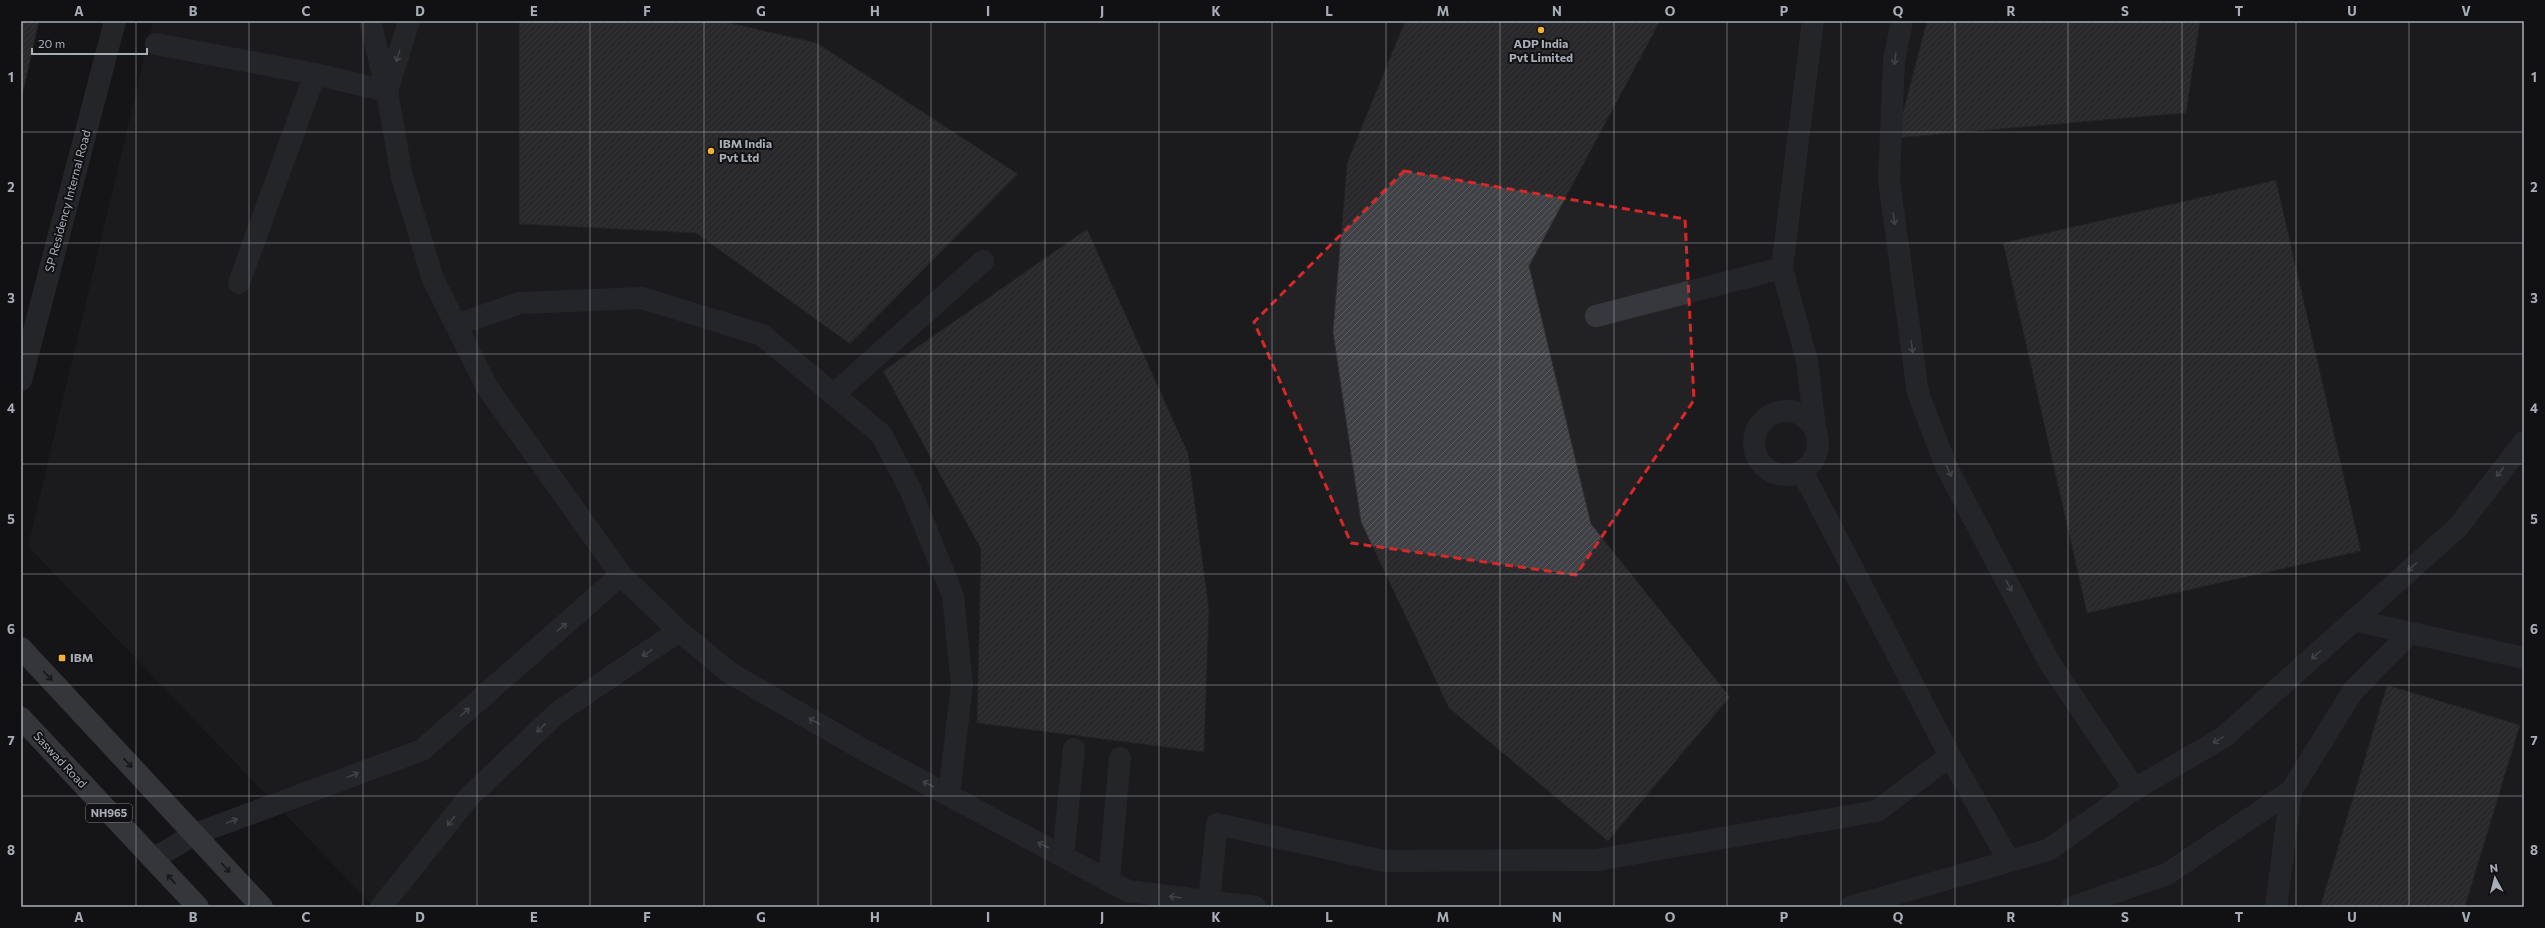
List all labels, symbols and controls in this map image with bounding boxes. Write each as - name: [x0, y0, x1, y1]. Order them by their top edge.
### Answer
- text: A: [74, 3, 84, 19]
- text: B: [189, 3, 198, 19]
- text: C: [302, 3, 311, 19]
- text: D: [415, 3, 425, 19]
- text: E: [530, 3, 538, 19]
- text: F: [643, 3, 651, 19]
- text: G: [756, 3, 766, 19]
- text: H: [870, 3, 880, 19]
- text: I: [986, 3, 990, 19]
- text: J: [1100, 3, 1104, 19]
- text: K: [1211, 3, 1221, 19]
- text: L: [1325, 3, 1333, 19]
- text: M: [1437, 3, 1449, 19]
- text: N: [1552, 3, 1562, 19]
- text: O: [1665, 3, 1676, 19]
- text: P: [1780, 3, 1789, 19]
- text: Q: [1893, 3, 1904, 19]
- text: R: [2007, 3, 2016, 19]
- text: S: [2121, 3, 2129, 19]
- text: T: [2235, 3, 2244, 19]
- text: U: [2347, 3, 2357, 19]
- text: V: [2461, 3, 2471, 19]
- marker: ADP India Pvt Limited: [1536, 25, 1546, 35]
- scale bar: [32, 30, 147, 56]
- text: 20 m: [38, 36, 65, 50]
- place label: ADP India Pvt Limited: [1509, 36, 1573, 64]
- one-way arrow: [394, 49, 401, 62]
- one-way arrow: [1891, 52, 1899, 65]
- text: 1: [8, 69, 14, 85]
- text: 1: [2531, 69, 2537, 85]
- street label: SP Residency Internal Road: [41, 128, 93, 273]
- place label: IBM India Pvt Ltd: [719, 136, 772, 164]
- marker: IBM India Pvt Ltd: [706, 146, 716, 156]
- text: 2: [7, 179, 15, 195]
- text: 2: [2530, 179, 2538, 195]
- one-way arrow: [1890, 212, 1898, 225]
- text: 3: [7, 290, 15, 306]
- text: 3: [2530, 290, 2538, 306]
- one-way arrow: [1908, 340, 1915, 353]
- text: 4: [7, 400, 15, 416]
- text: 4: [2530, 400, 2538, 416]
- one-way arrow: [1946, 465, 1953, 477]
- one-way arrow: [2496, 467, 2504, 478]
- text: 5: [7, 511, 15, 527]
- text: 5: [2530, 511, 2538, 527]
- one-way arrow: [2407, 563, 2417, 572]
- one-way arrow: [2006, 580, 2013, 592]
- text: 6: [7, 621, 15, 637]
- text: 6: [2530, 621, 2538, 637]
- one-way arrow: [557, 622, 568, 631]
- one-way arrow: [642, 649, 653, 657]
- place label: IBM: [70, 650, 93, 664]
- one-way arrow: [2310, 650, 2321, 659]
- marker: IBM: [57, 653, 67, 663]
- one-way arrow: [43, 671, 52, 681]
- one-way arrow: [459, 708, 470, 717]
- one-way arrow: [808, 717, 820, 725]
- one-way arrow: [536, 723, 546, 732]
- street label: Saswad Road: [31, 728, 90, 790]
- text: 7: [7, 732, 15, 748]
- text: 7: [2530, 732, 2538, 748]
- one-way arrow: [2212, 737, 2224, 745]
- one-way arrow: [123, 757, 132, 767]
- one-way arrow: [347, 771, 359, 779]
- one-way arrow: [922, 780, 934, 787]
- road number: NH965: [86, 804, 132, 822]
- one-way arrow: [446, 815, 455, 826]
- one-way arrow: [225, 816, 237, 824]
- one-way arrow: [1037, 841, 1049, 849]
- text: 8: [7, 842, 15, 858]
- text: 8: [2530, 842, 2538, 858]
- north arrow: [2475, 858, 2515, 898]
- text: N: [2489, 861, 2499, 875]
- one-way arrow: [221, 863, 231, 873]
- one-way arrow: [167, 874, 176, 884]
- one-way arrow: [1169, 893, 1182, 901]
- text: A: [74, 909, 84, 925]
- text: B: [189, 909, 198, 925]
- text: C: [302, 909, 311, 925]
- text: D: [415, 909, 425, 925]
- text: E: [530, 909, 538, 925]
- text: F: [643, 909, 651, 925]
- text: G: [756, 909, 766, 925]
- text: H: [870, 909, 880, 925]
- text: I: [986, 909, 990, 925]
- text: J: [1100, 909, 1104, 925]
- text: K: [1211, 909, 1221, 925]
- text: L: [1325, 909, 1333, 925]
- text: M: [1437, 909, 1449, 925]
- text: N: [1552, 909, 1562, 925]
- text: O: [1665, 909, 1676, 925]
- text: P: [1780, 909, 1789, 925]
- text: Q: [1893, 909, 1904, 925]
- text: R: [2007, 909, 2016, 925]
- text: S: [2121, 909, 2129, 925]
- text: T: [2235, 909, 2244, 925]
- text: U: [2347, 909, 2357, 925]
- text: V: [2461, 909, 2471, 925]

